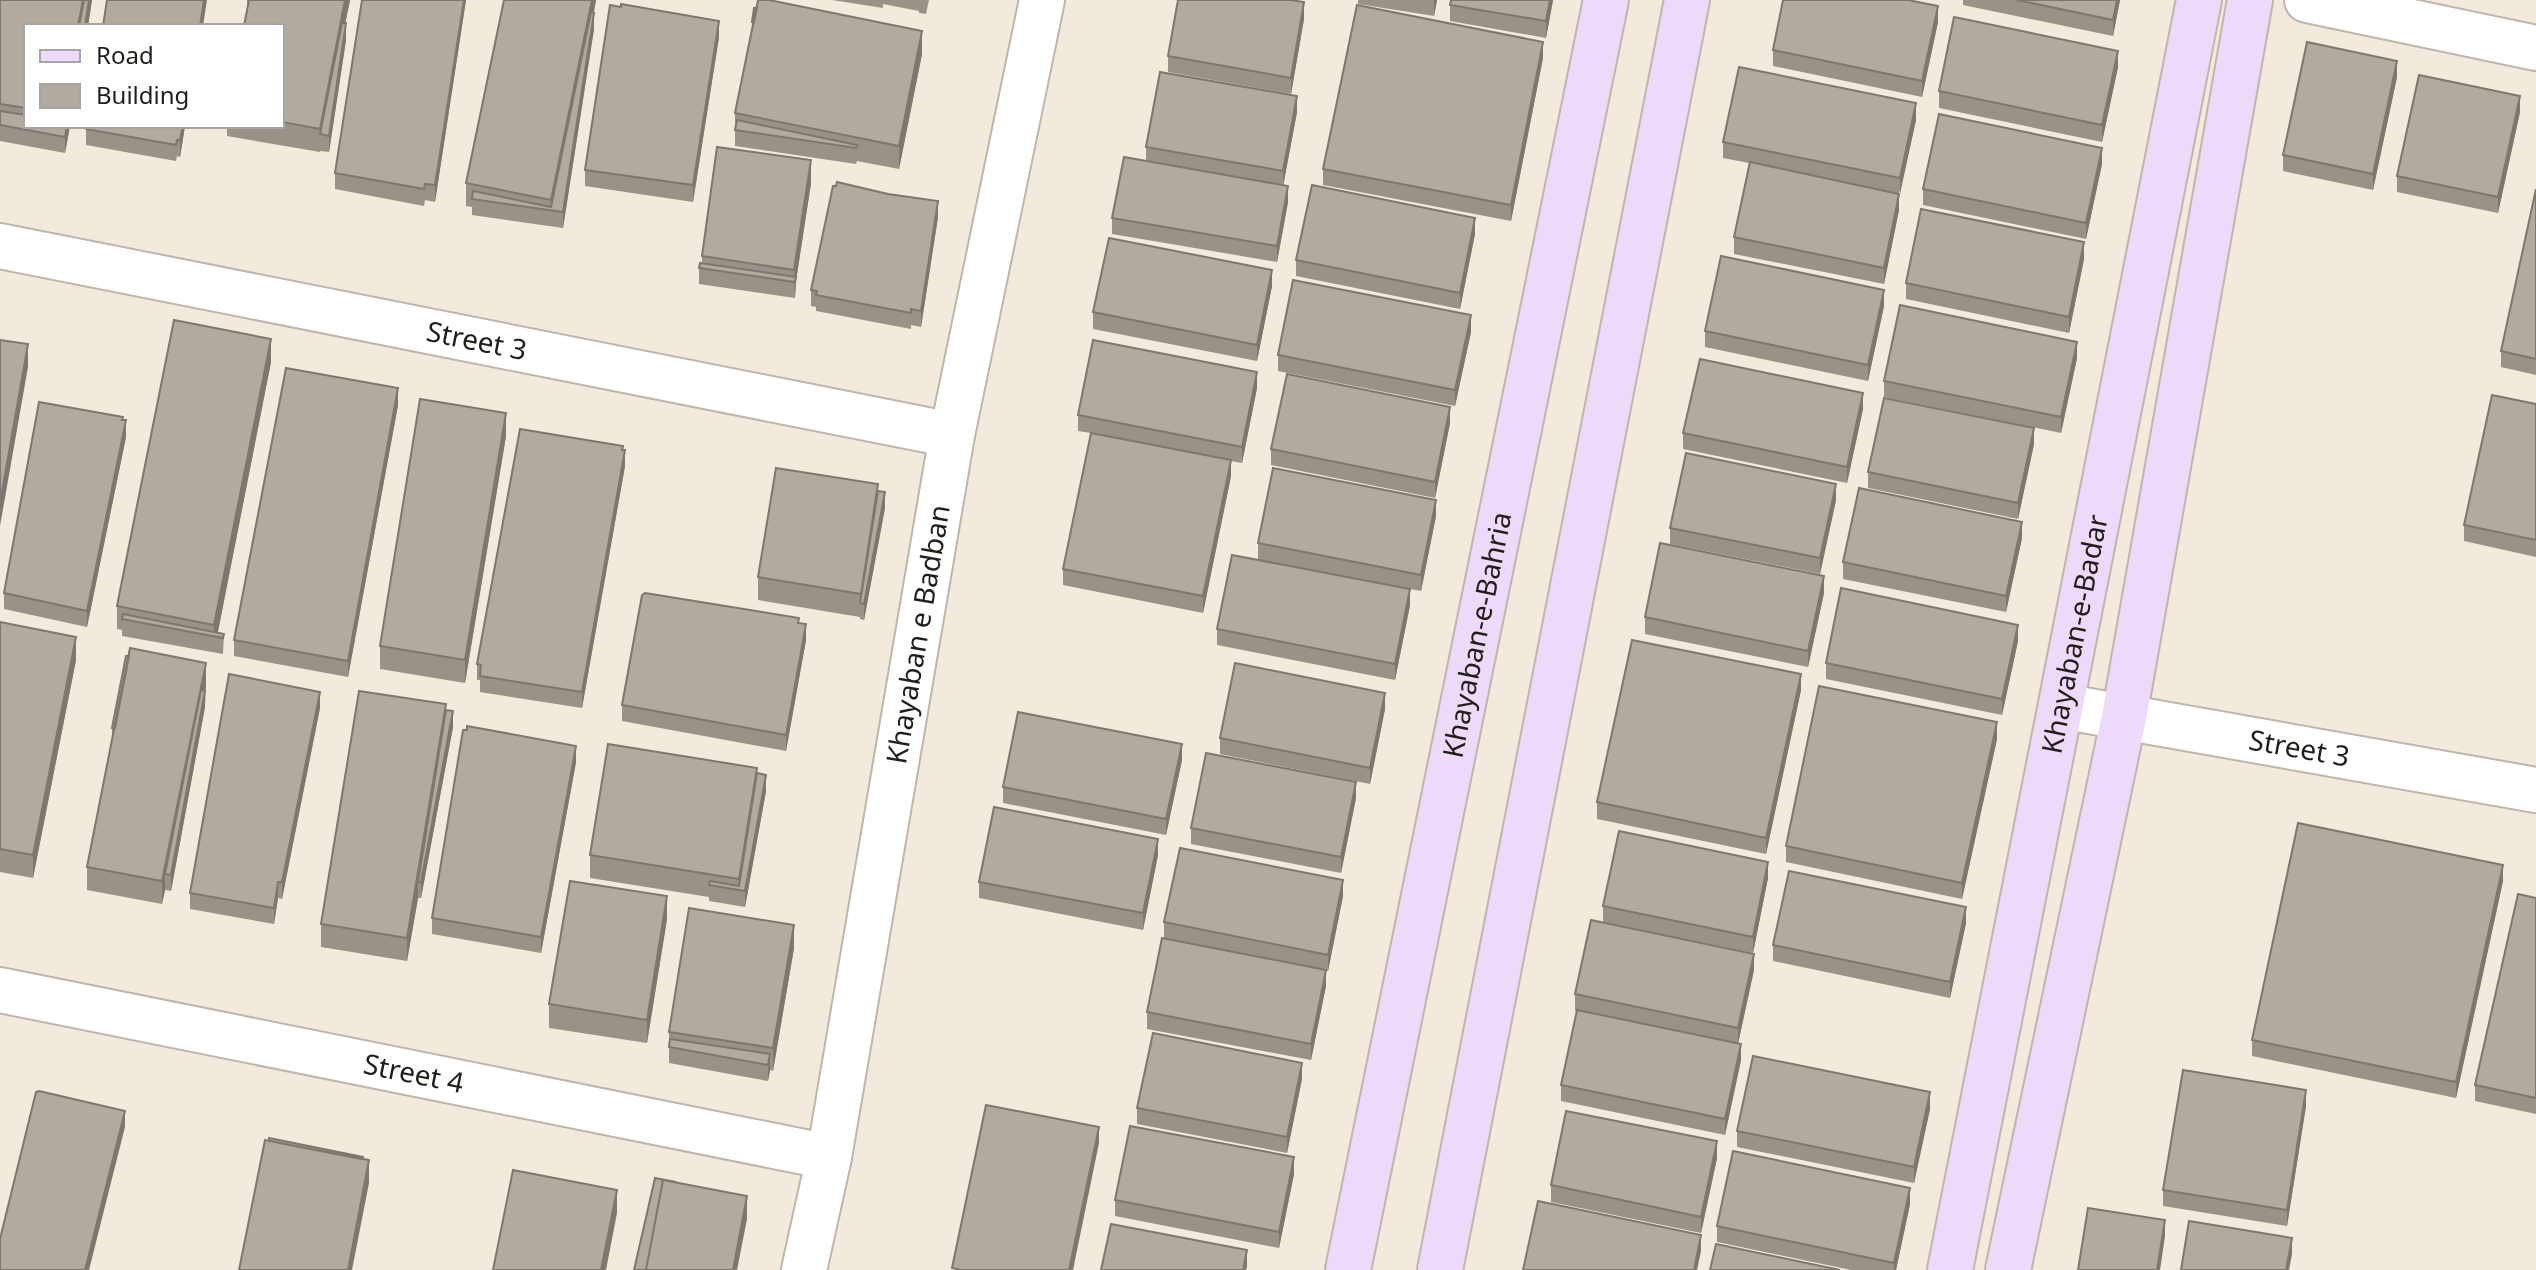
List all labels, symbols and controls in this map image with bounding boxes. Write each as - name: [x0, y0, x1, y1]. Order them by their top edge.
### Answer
- legend: [24, 24, 284, 128]
- text: Road: [96, 38, 154, 71]
- text: Building: [96, 78, 189, 111]
- street label: Street 3: [423, 311, 530, 368]
- street label: Khayaban e Badban: [876, 502, 958, 767]
- street label: Khayaban-e-Bahria: [1432, 508, 1520, 761]
- street label: Khayaban-e-Badar: [2032, 511, 2116, 757]
- street label: Street 3: [2246, 720, 2353, 775]
- street label: Street 4: [360, 1044, 467, 1101]

